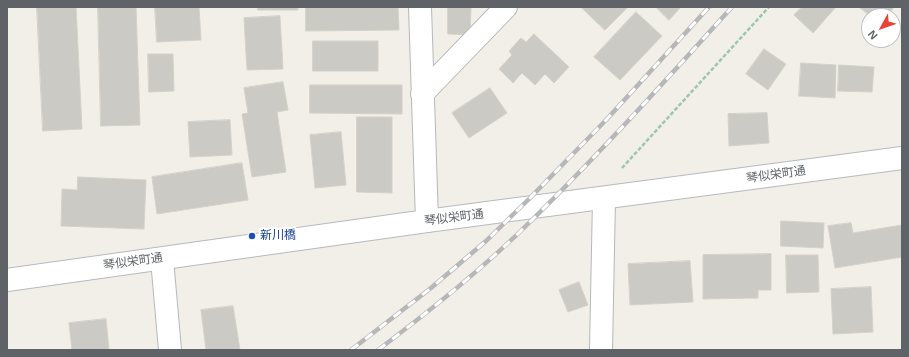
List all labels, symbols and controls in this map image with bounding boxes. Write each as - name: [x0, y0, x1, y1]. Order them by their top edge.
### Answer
- north arrow: [861, 8, 901, 48]
- text: N: [865, 28, 880, 42]
- street label: 琴似栄町通: [745, 164, 807, 186]
- street label: 琴似栄町通: [423, 207, 485, 229]
- place label: 新川橋: [260, 229, 296, 243]
- marker: 新川橋: [247, 231, 257, 241]
- street label: 琴似栄町通: [102, 251, 164, 273]

